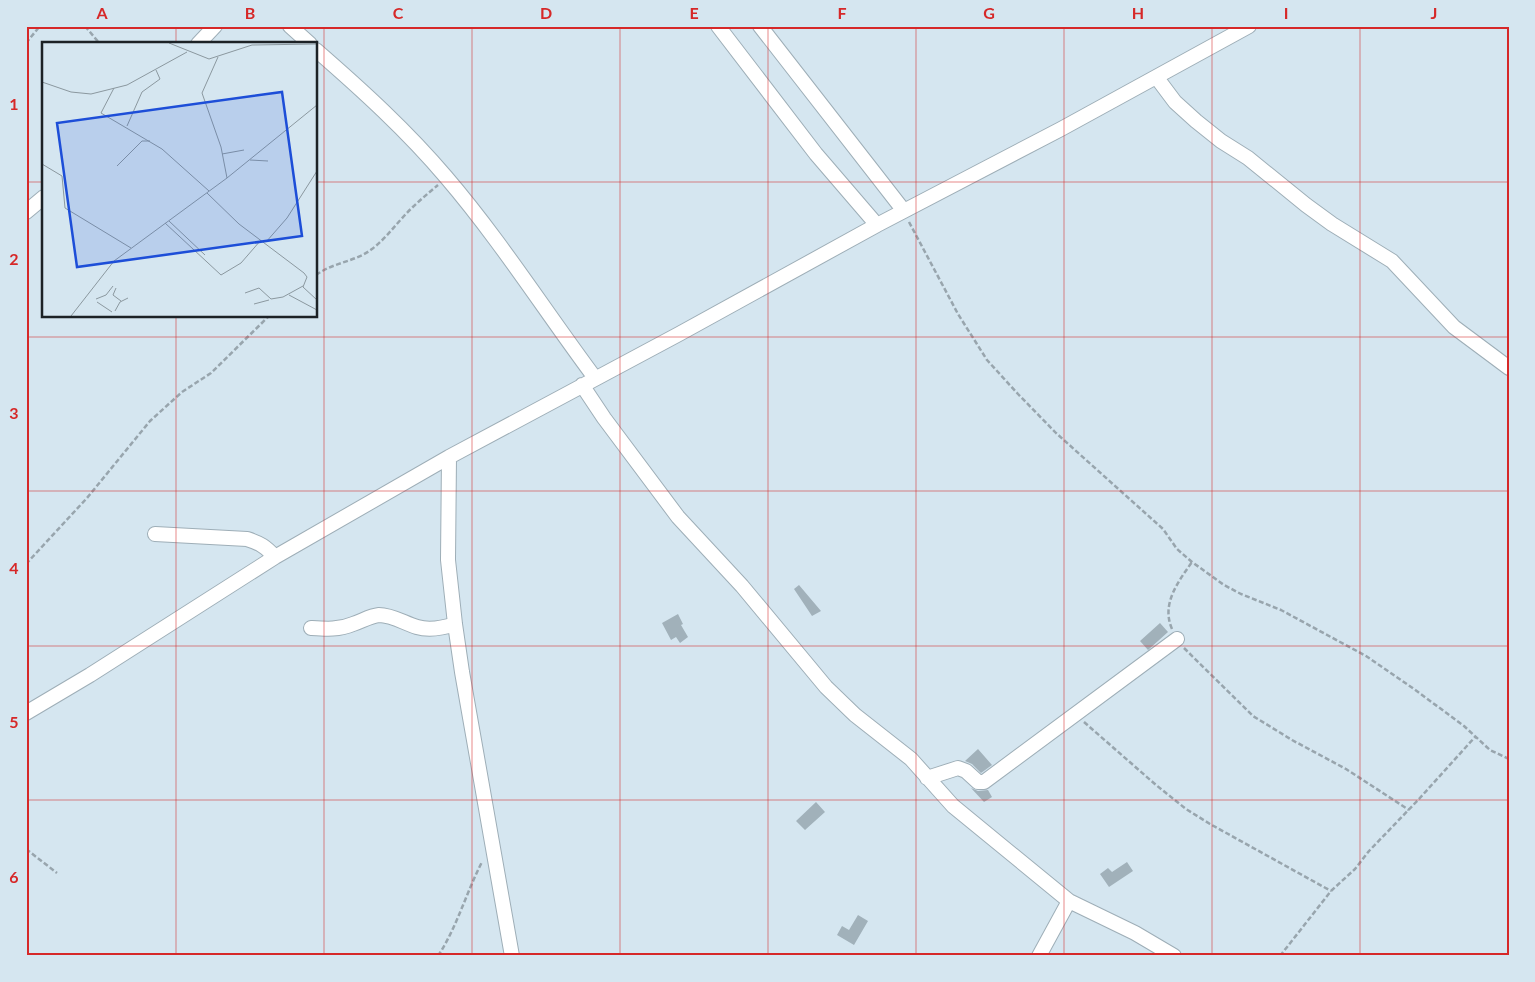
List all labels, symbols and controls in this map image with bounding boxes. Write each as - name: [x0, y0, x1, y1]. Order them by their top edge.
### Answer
- text: A: [95, 3, 108, 22]
- text: B: [245, 3, 255, 22]
- text: C: [393, 3, 404, 22]
- text: D: [540, 3, 552, 22]
- text: E: [689, 3, 699, 22]
- text: F: [837, 3, 847, 22]
- text: G: [983, 3, 995, 22]
- text: H: [1132, 3, 1144, 22]
- text: I: [1284, 3, 1288, 22]
- text: J: [1431, 3, 1437, 22]
- inset map: [42, 42, 318, 318]
- text: 1: [9, 94, 19, 113]
- text: 2: [9, 249, 19, 268]
- text: 3: [9, 403, 19, 422]
- text: 4: [9, 558, 19, 577]
- text: 5: [9, 712, 19, 731]
- text: 6: [9, 867, 19, 886]

